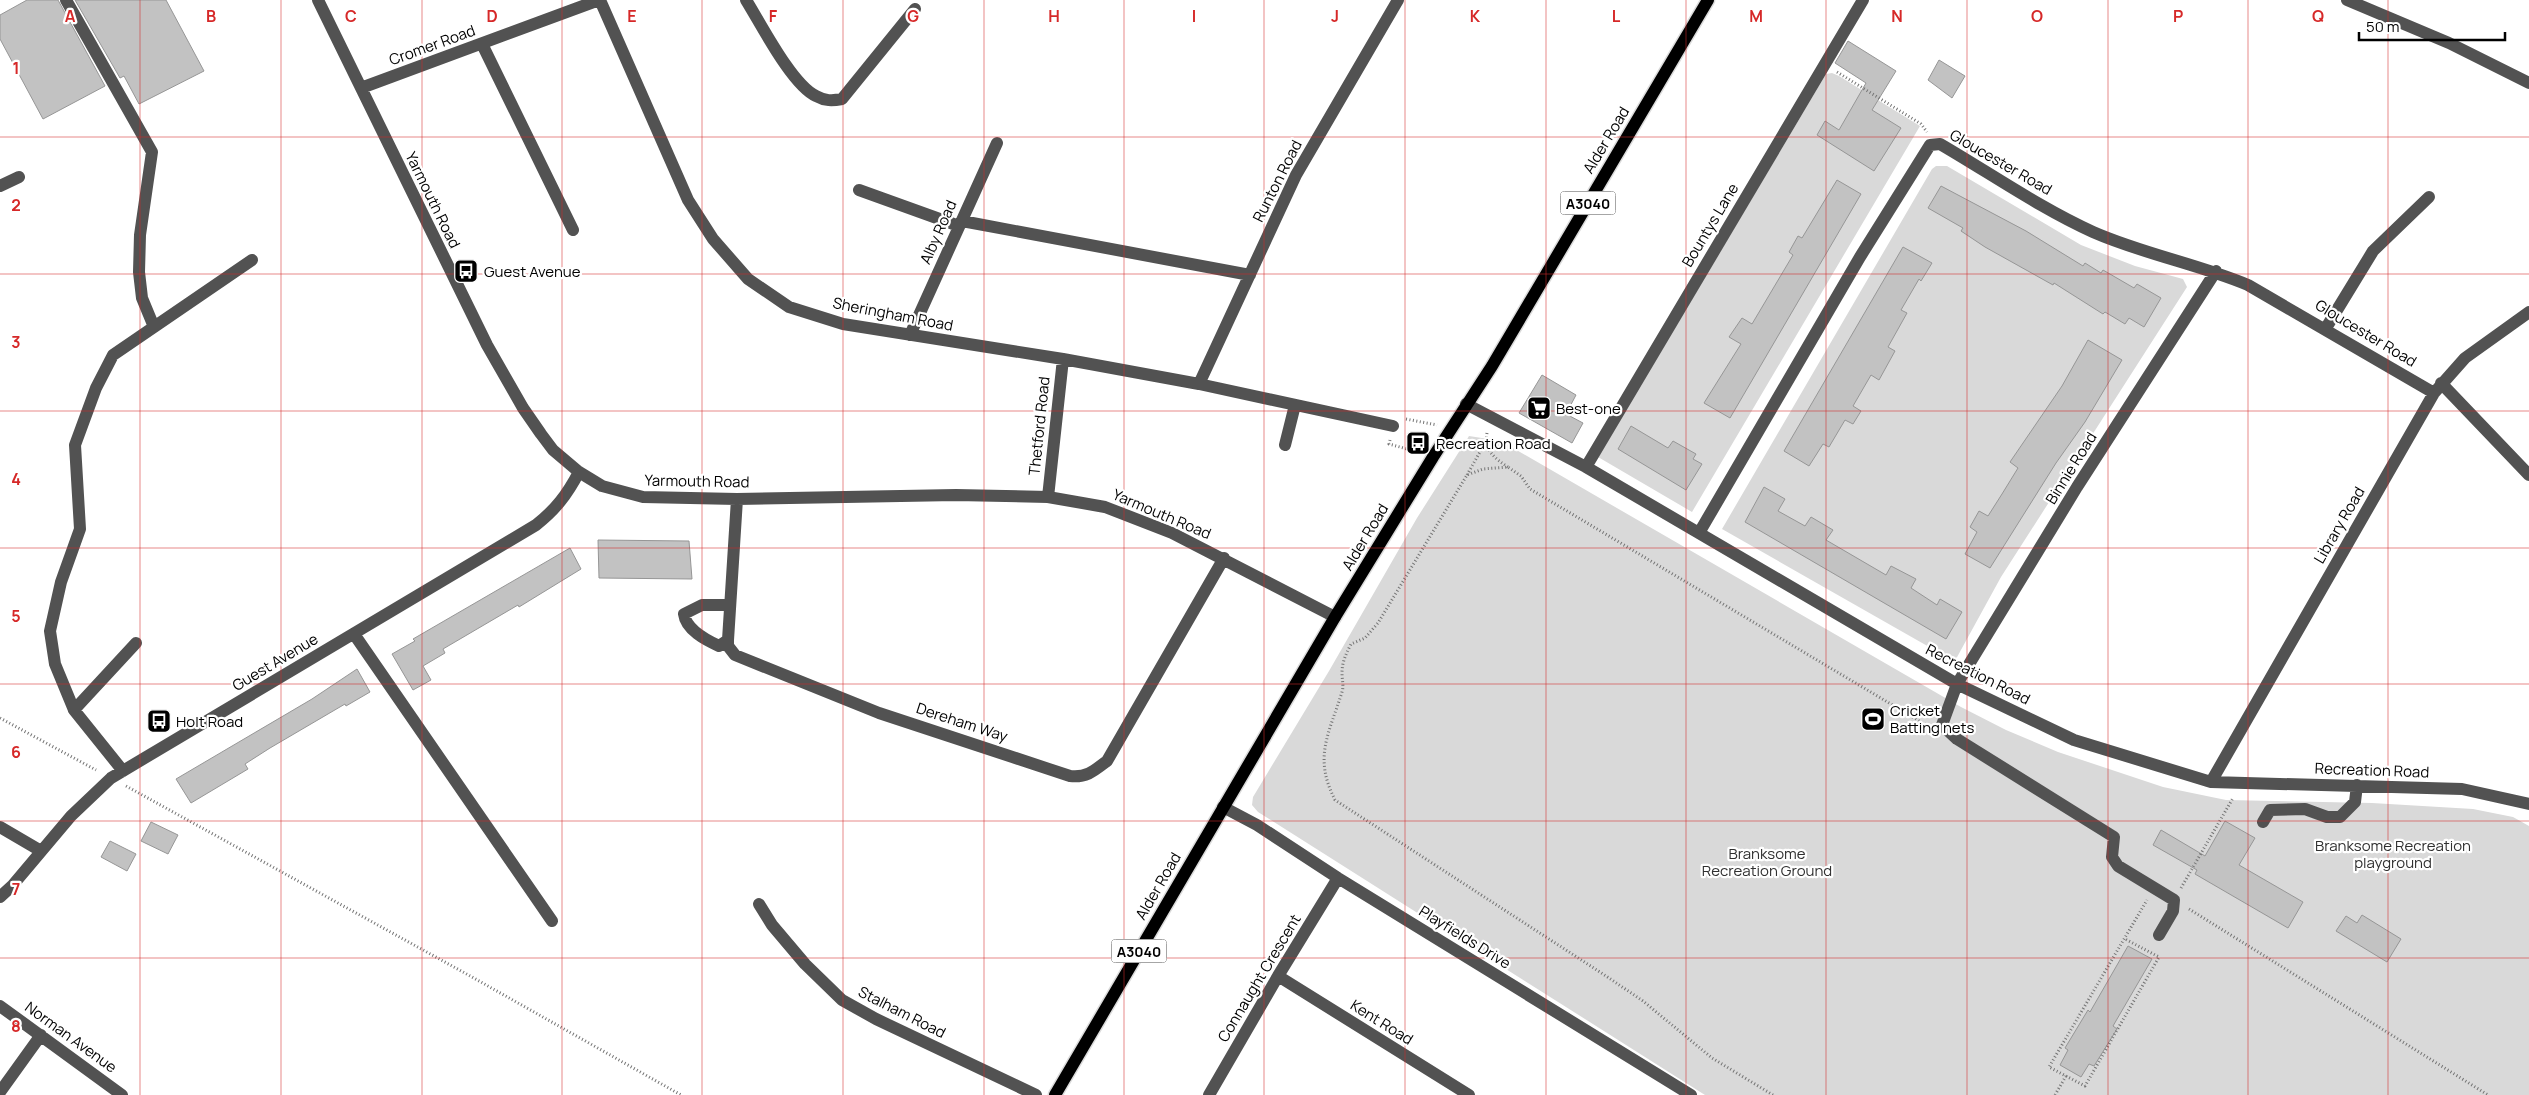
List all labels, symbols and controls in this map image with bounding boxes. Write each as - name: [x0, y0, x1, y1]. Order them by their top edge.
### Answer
- text: A: [65, 5, 76, 27]
- text: B: [206, 5, 216, 27]
- text: C: [345, 5, 357, 27]
- text: D: [486, 5, 498, 27]
- text: E: [627, 5, 637, 27]
- text: F: [769, 5, 778, 27]
- text: G: [907, 5, 919, 27]
- text: H: [1048, 5, 1060, 27]
- text: I: [1192, 5, 1196, 27]
- text: J: [1331, 5, 1339, 27]
- text: K: [1470, 5, 1481, 27]
- text: L: [1612, 5, 1621, 27]
- text: M: [1749, 5, 1763, 27]
- text: N: [1891, 5, 1903, 27]
- text: O: [2031, 5, 2043, 27]
- text: P: [2173, 5, 2183, 27]
- text: Q: [2312, 5, 2324, 27]
- scale bar: [2359, 10, 2505, 42]
- text: 50 m: [2366, 16, 2400, 37]
- street label: Cromer Road: [386, 20, 478, 70]
- text: 1: [12, 57, 20, 79]
- street label: Alder Road: [1578, 103, 1634, 177]
- street label: Gloucester Road: [1946, 124, 2056, 200]
- street label: Runton Road: [1247, 136, 1307, 226]
- street label: Yarmouth Road: [401, 148, 465, 252]
- street label: Bountys Lane: [1677, 179, 1743, 271]
- road number: A3040: [1560, 192, 1616, 214]
- text: 2: [11, 194, 21, 216]
- street label: Alby Road: [915, 197, 961, 267]
- bus stop icon: Guest Avenue: [453, 258, 479, 284]
- place label: Guest Avenue: [484, 261, 581, 282]
- street label: Sheringham Road: [831, 292, 955, 336]
- street label: Gloucester Road: [2311, 294, 2421, 372]
- text: 3: [11, 331, 21, 353]
- street label: Thetford Road: [1023, 376, 1055, 476]
- supermarket icon: Best-one: [1526, 395, 1552, 421]
- place label: Best-one: [1556, 398, 1621, 419]
- street label: Binnie Road: [2041, 428, 2101, 508]
- bus stop icon: Recreation Road: [1405, 430, 1431, 456]
- place label: Recreation Road: [1436, 433, 1551, 454]
- text: 4: [11, 468, 21, 490]
- street label: Yarmouth Road: [644, 470, 750, 492]
- street label: Library Road: [2309, 483, 2369, 567]
- street label: Yarmouth Road: [1110, 484, 1214, 544]
- street label: Alder Road: [1337, 500, 1393, 574]
- text: 5: [11, 605, 21, 627]
- street label: Guest Avenue: [228, 628, 322, 696]
- street label: Recreation Road: [1922, 639, 2034, 709]
- street label: Dereham Way: [914, 697, 1010, 747]
- place label: Cricket Batting nets: [1890, 700, 1975, 738]
- sports icon: Cricket Batting nets: [1860, 706, 1886, 732]
- bus stop icon: Holt Road: [146, 708, 172, 734]
- place label: Holt Road: [176, 711, 243, 732]
- text: 6: [11, 741, 21, 763]
- street label: Recreation Road: [2314, 758, 2430, 782]
- park label: Branksome Recreation playground: [2315, 835, 2471, 873]
- park label: Branksome Recreation Ground: [1702, 843, 1832, 881]
- street label: Alder Road: [1130, 848, 1186, 924]
- text: 7: [12, 878, 20, 900]
- street label: Playfields Drive: [1415, 900, 1515, 974]
- street label: Connaught Crescent: [1212, 910, 1306, 1046]
- road number: A3040: [1112, 939, 1166, 962]
- street label: Stalham Road: [855, 981, 949, 1043]
- street label: Kent Road: [1347, 994, 1417, 1050]
- street label: Norman Avenue: [21, 997, 121, 1078]
- text: 8: [11, 1015, 21, 1037]

